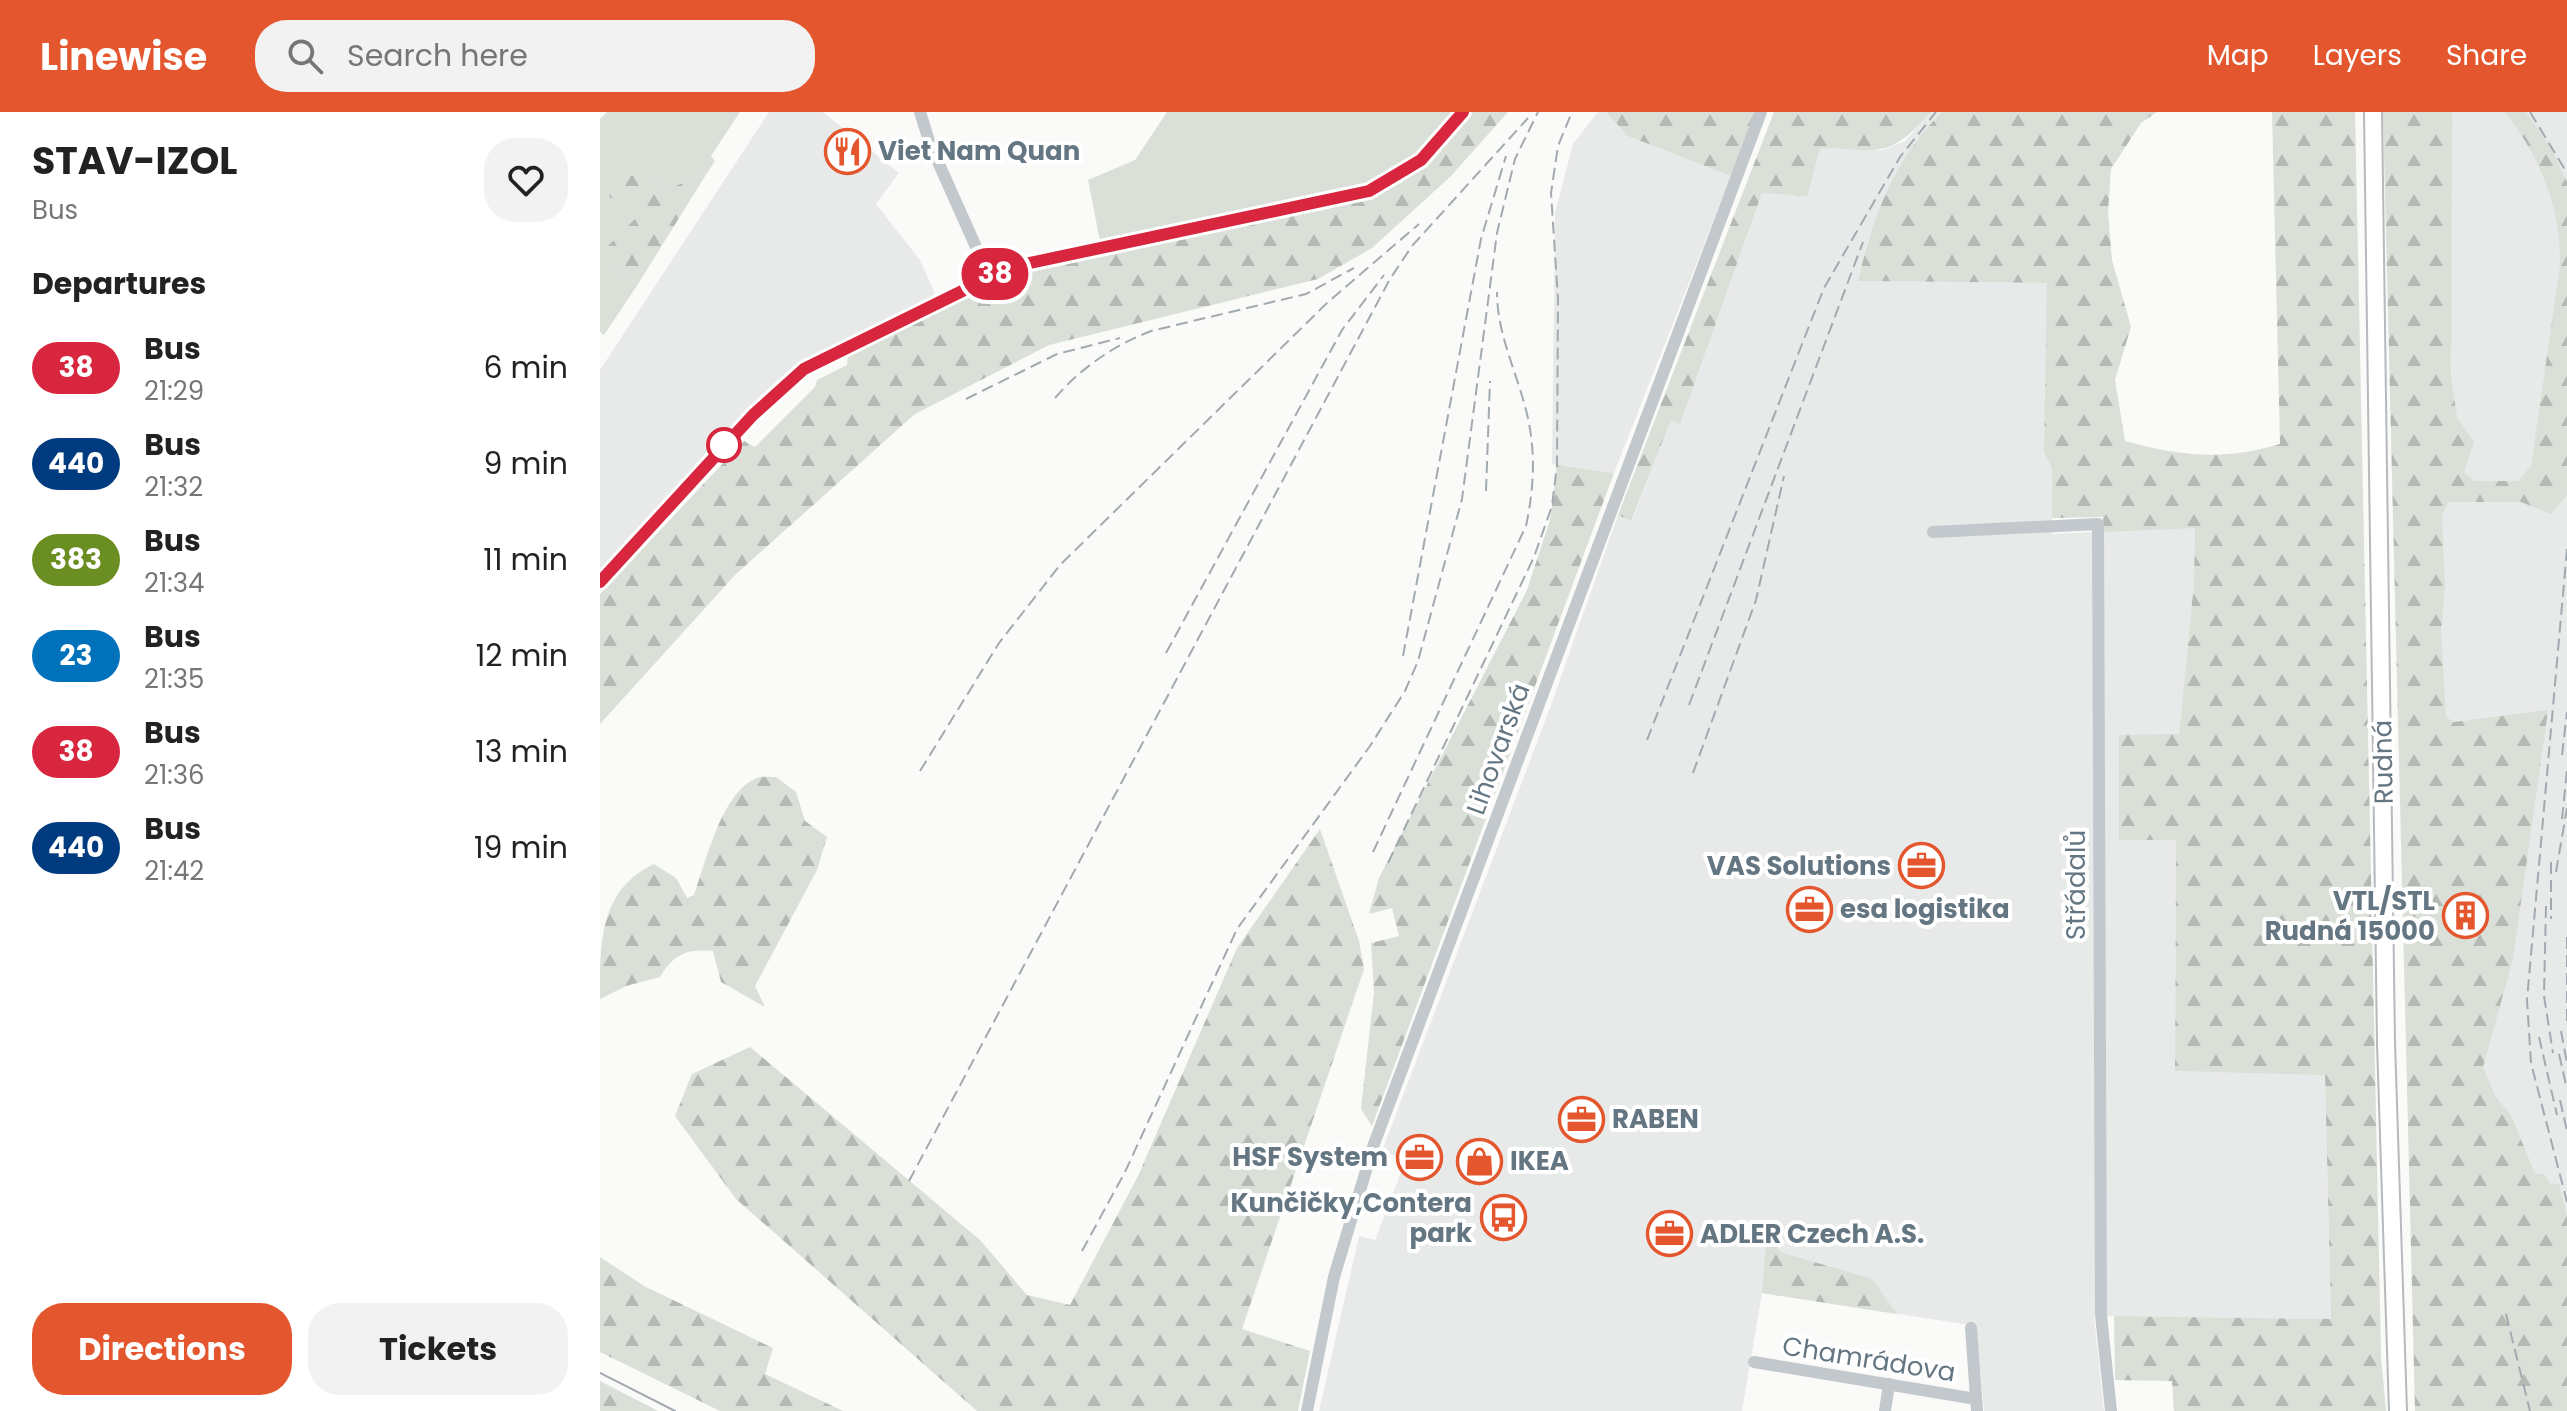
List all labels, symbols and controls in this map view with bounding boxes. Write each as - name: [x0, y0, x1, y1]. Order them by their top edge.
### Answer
- search box: [255, 20, 815, 92]
- text: Linewise: [40, 30, 207, 83]
- icon: search: [283, 34, 327, 78]
- text: Search here: [347, 34, 528, 77]
- text: Map: [2207, 36, 2269, 75]
- text: Layers: [2313, 36, 2402, 75]
- text: Share: [2446, 36, 2527, 75]
- restaurant icon: Viet Nam Quan: [823, 127, 871, 175]
- place label: Viet Nam Quan: [878, 133, 1080, 169]
- text: STAV-IZOL: [32, 134, 237, 187]
- button: heart: [484, 138, 568, 222]
- text: Bus: [32, 192, 78, 228]
- line badge: 38: [959, 248, 1031, 300]
- text: 38: [977, 254, 1013, 293]
- text: Departures: [32, 262, 206, 305]
- text: Bus: [144, 327, 201, 370]
- text: 6 min: [483, 346, 568, 389]
- text: 38: [58, 348, 94, 387]
- text: 21:29: [144, 373, 204, 409]
- text: Bus: [144, 423, 201, 466]
- unlabelled marker: [707, 428, 741, 462]
- text: 9 min: [484, 442, 568, 485]
- text: 440: [48, 444, 104, 483]
- text: 21:32: [144, 469, 203, 505]
- text: Bus: [144, 519, 201, 562]
- text: 11 min: [483, 538, 568, 581]
- text: 383: [50, 540, 102, 579]
- text: 21:34: [144, 565, 204, 601]
- text: Bus: [144, 615, 201, 658]
- text: 12 min: [476, 634, 568, 677]
- text: 23: [60, 636, 92, 675]
- text: 21:35: [144, 661, 204, 697]
- street label: Lihovarská: [1458, 678, 1538, 820]
- text: Bus: [144, 711, 201, 754]
- street label: Rudná: [2364, 720, 2402, 804]
- text: 13 min: [475, 730, 568, 773]
- text: 38: [58, 732, 94, 771]
- text: 21:36: [144, 757, 205, 793]
- text: Bus: [144, 807, 201, 850]
- text: 19 min: [474, 826, 568, 869]
- text: 440: [48, 828, 104, 867]
- street label: Střádalů: [2058, 830, 2094, 940]
- office icon: VAS Solutions: [1898, 842, 1946, 890]
- place label: VAS Solutions: [1707, 848, 1891, 884]
- text: 21:42: [144, 853, 204, 889]
- place label: VTL/STL Rudná 15000: [2265, 883, 2435, 949]
- office icon: esa logistika: [1785, 885, 1833, 933]
- place label: esa logistika: [1840, 891, 2010, 927]
- building icon: VTL/STL Rudná 15000: [2442, 892, 2490, 940]
- office icon: RABEN: [1557, 1095, 1605, 1143]
- place label: RABEN: [1612, 1101, 1699, 1137]
- office icon: HSF System: [1395, 1133, 1443, 1181]
- shop icon: IKEA: [1455, 1137, 1503, 1185]
- place label: HSF System: [1232, 1139, 1388, 1175]
- place label: IKEA: [1510, 1143, 1569, 1179]
- place label: Kunčičky,Contera park: [1230, 1185, 1472, 1251]
- bus stop icon: Kunčičky,Contera park: [1479, 1194, 1527, 1242]
- office icon: ADLER Czech A.S.: [1645, 1210, 1693, 1258]
- place label: ADLER Czech A.S.: [1700, 1216, 1924, 1252]
- button: Directions: [32, 1303, 292, 1395]
- button: Tickets: [308, 1303, 568, 1395]
- street label: Chamrádova: [1780, 1328, 1958, 1390]

